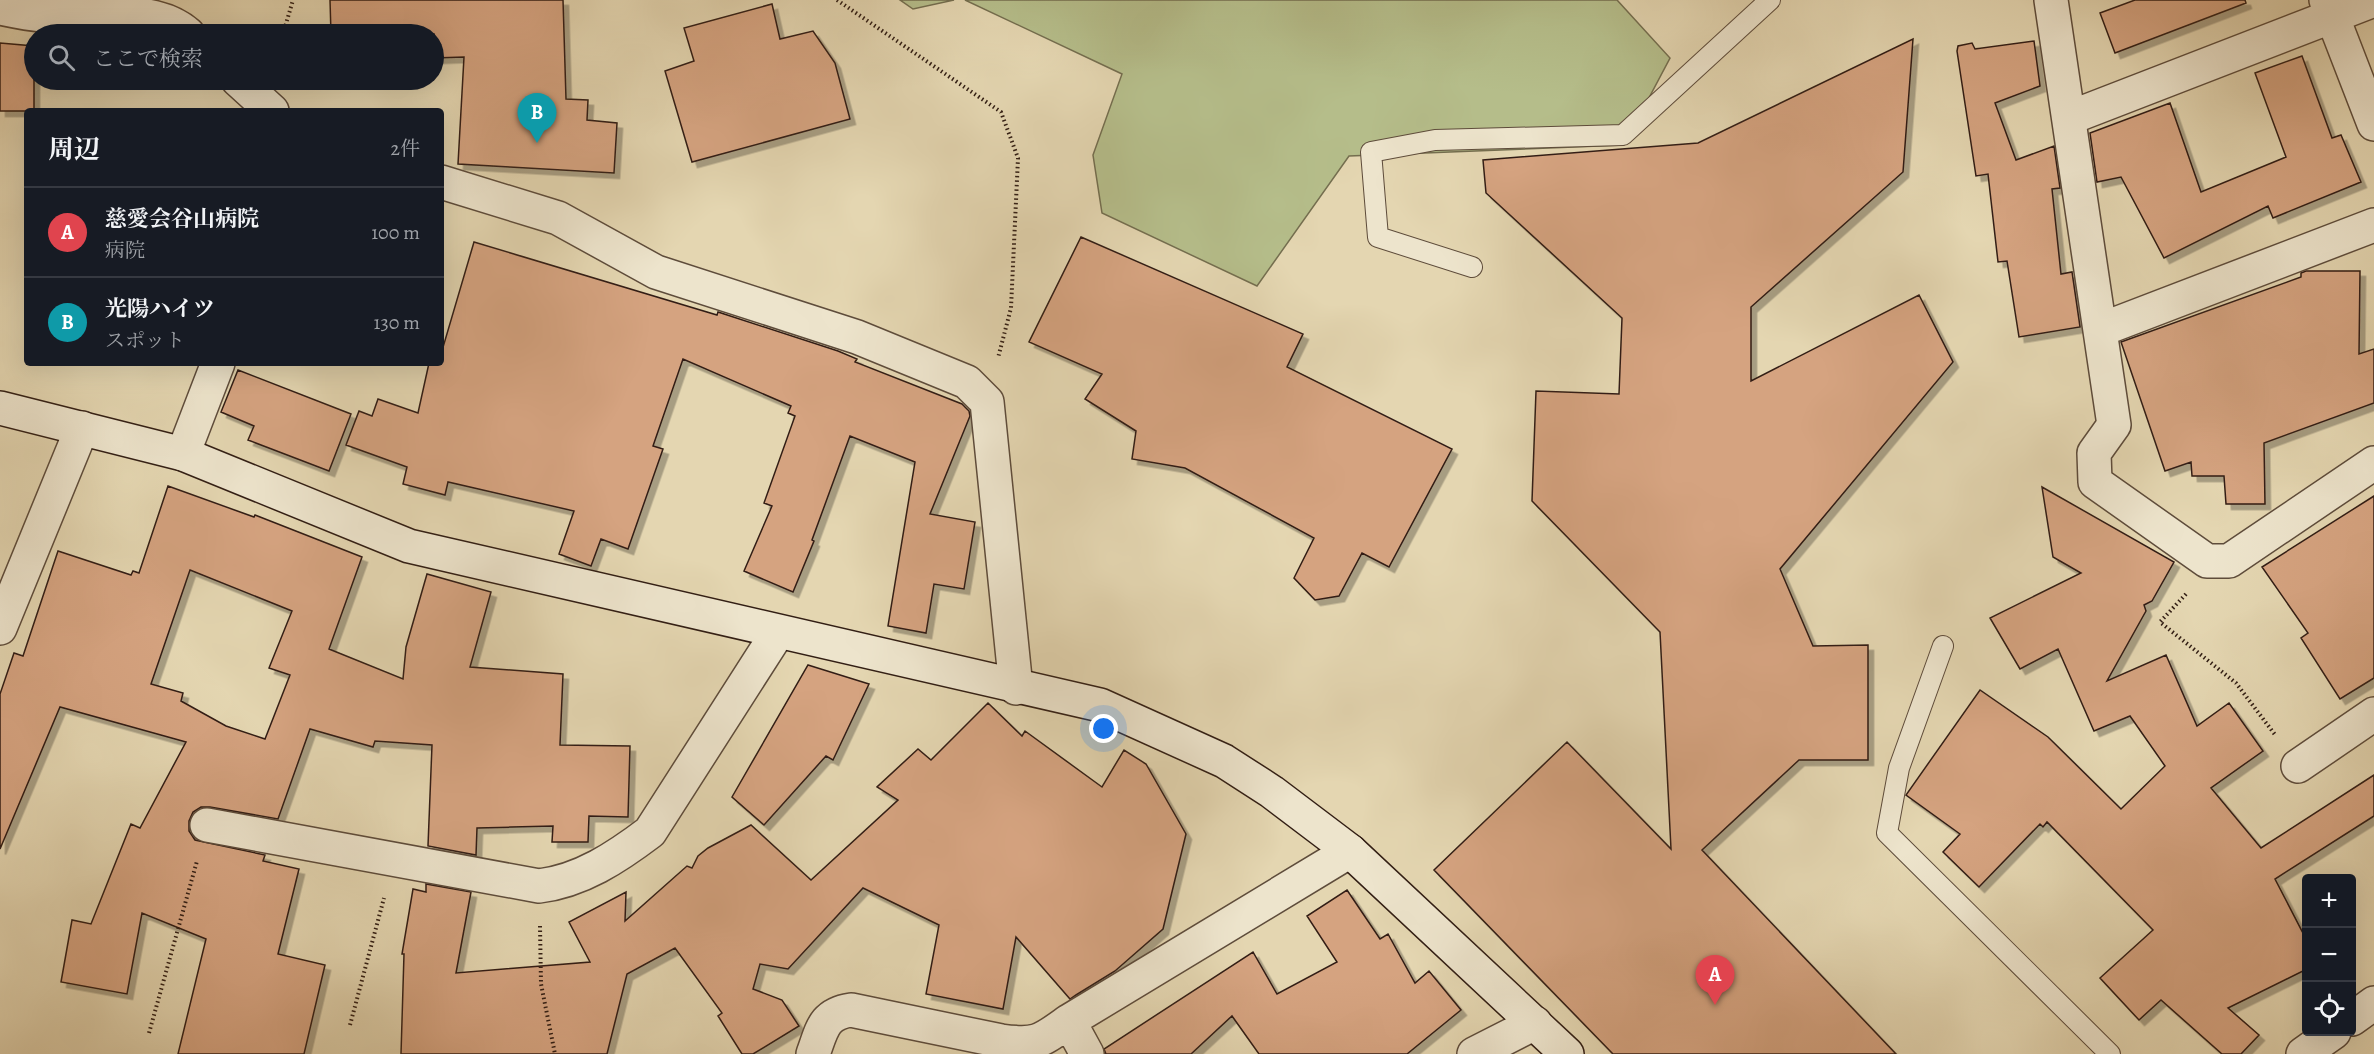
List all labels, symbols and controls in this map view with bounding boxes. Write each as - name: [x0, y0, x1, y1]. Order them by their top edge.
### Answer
- search box: [24, 24, 444, 90]
- icon: search: [45, 41, 78, 74]
- text: ここで検索: [93, 44, 203, 74]
- pin: B: [518, 94, 556, 143]
- text: 周辺: [48, 132, 100, 167]
- text: 2件: [391, 135, 420, 162]
- text: 慈愛会谷山病院: [105, 204, 259, 234]
- text: A: [61, 219, 74, 246]
- text: 100 m: [371, 219, 420, 246]
- text: 病院: [105, 237, 145, 264]
- text: 光陽ハイツ: [105, 294, 215, 324]
- text: B: [61, 309, 74, 336]
- text: 130 m: [374, 309, 420, 336]
- text: スポット: [105, 327, 185, 354]
- your location: [1089, 714, 1118, 743]
- map controls: [2302, 874, 2356, 1036]
- button: +: [2302, 874, 2356, 928]
- button: −: [2302, 928, 2356, 982]
- pin: A: [1696, 956, 1734, 1005]
- button: locate: [2302, 982, 2356, 1036]

